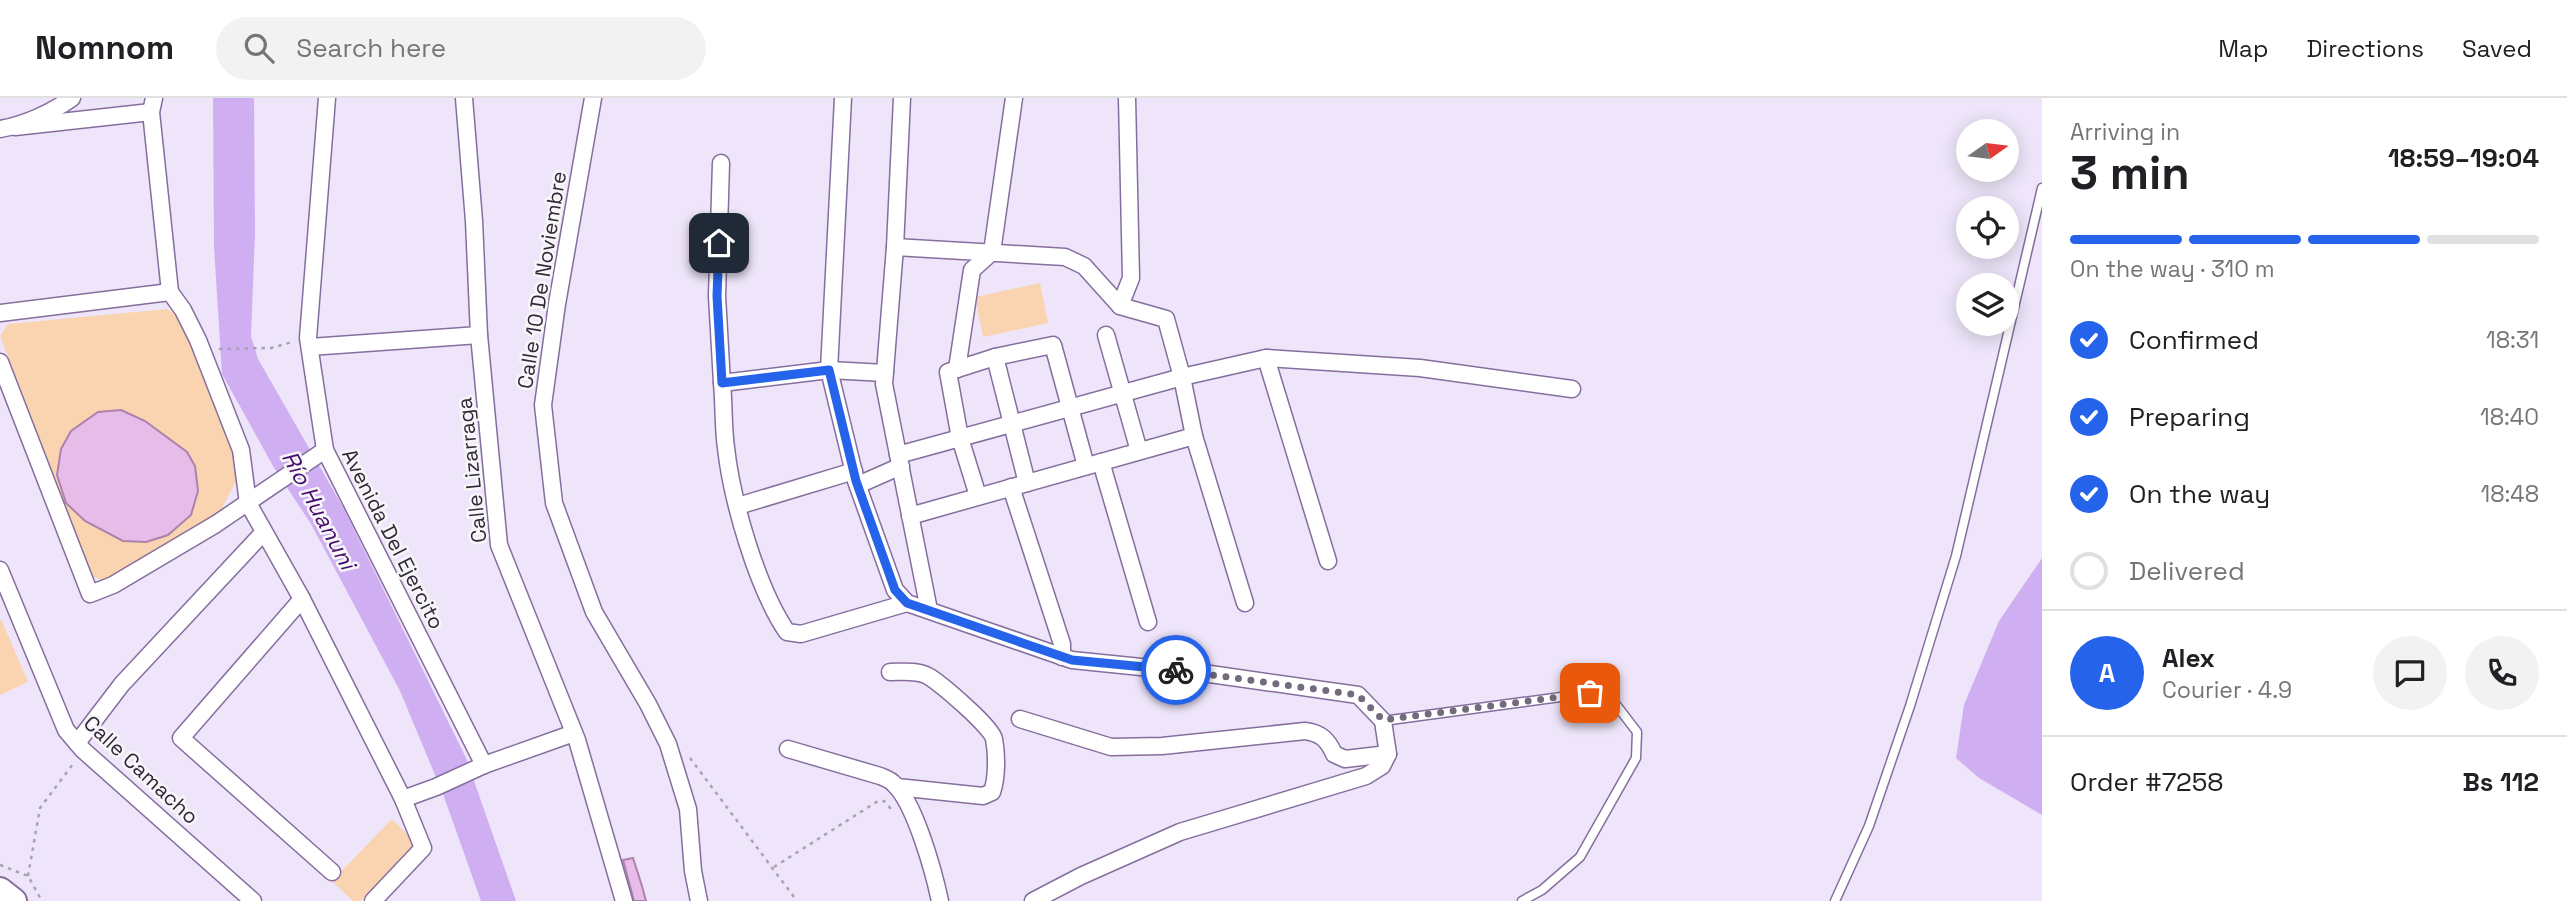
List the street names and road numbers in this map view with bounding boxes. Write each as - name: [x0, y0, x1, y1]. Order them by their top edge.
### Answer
- street label: Calle 10 De Noviembre: [511, 169, 572, 391]
- street label: Calle Lizarraga: [450, 396, 493, 544]
- street label: Avenida Del Ejercito: [336, 444, 451, 634]
- street label: Calle Camacho: [78, 709, 204, 830]

